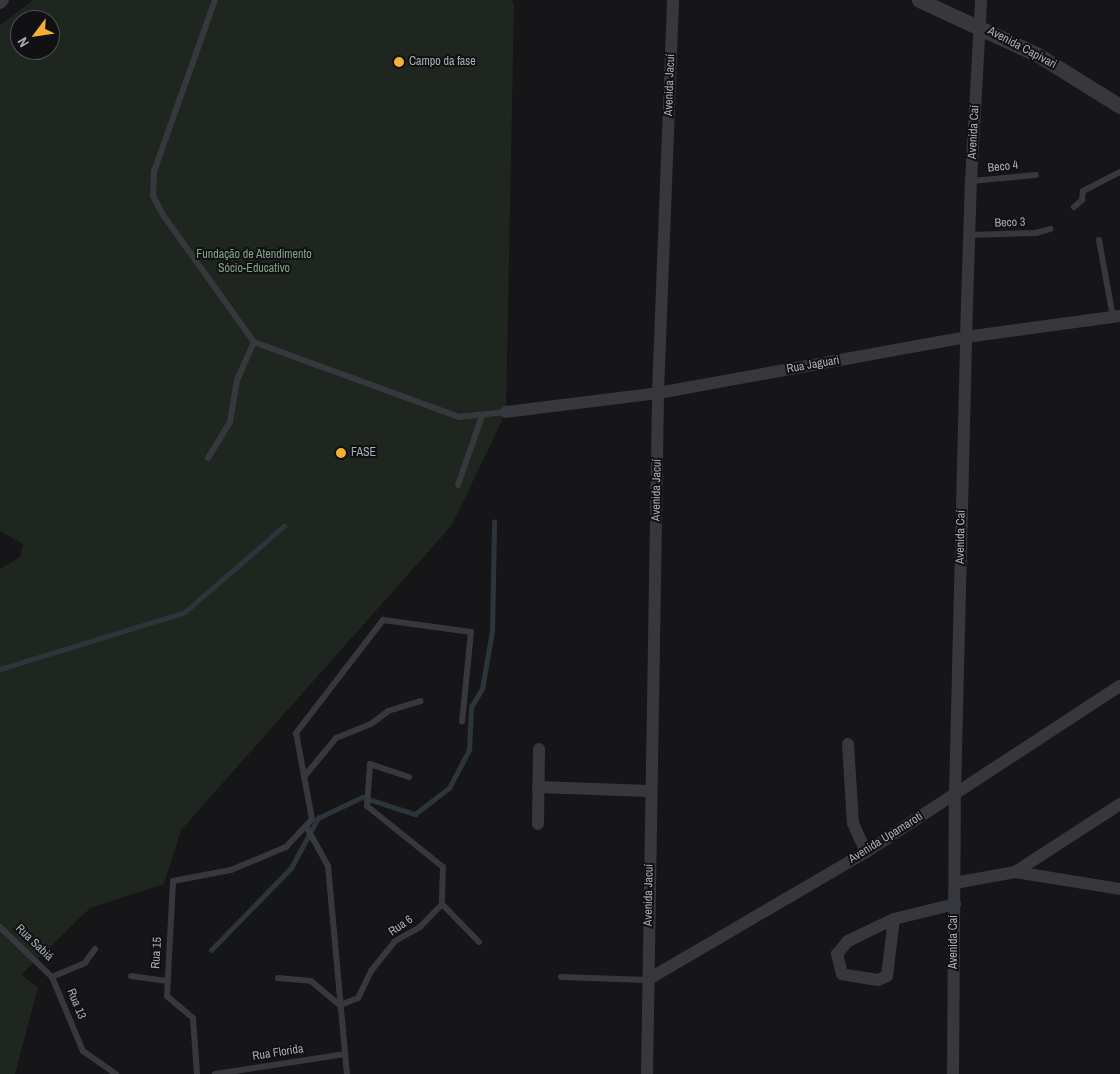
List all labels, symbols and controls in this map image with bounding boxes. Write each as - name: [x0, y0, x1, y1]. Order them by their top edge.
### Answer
- north arrow: [10, 10, 60, 60]
- street label: Avenida Capivari: [985, 24, 1059, 72]
- text: N: [13, 34, 33, 50]
- street label: Avenida Jacuí: [662, 54, 678, 116]
- place label: Campo da fase: [409, 55, 476, 69]
- marker: Campo da fase: [393, 56, 405, 68]
- street label: Avenida Caí: [965, 105, 983, 159]
- street label: Beco 4: [987, 158, 1019, 176]
- street label: Beco 3: [994, 215, 1026, 231]
- park label: Fundação de Atendimento Sócio-Educativo: [196, 248, 312, 276]
- street label: Rua Jaguari: [785, 353, 841, 377]
- place label: FASE: [351, 446, 376, 460]
- marker: FASE: [335, 447, 347, 459]
- street label: Avenida Jacuí: [649, 459, 665, 521]
- street label: Avenida Caí: [953, 510, 969, 564]
- street label: Avenida Upamaroti: [846, 809, 926, 867]
- street label: Avenida Jacuí: [641, 864, 657, 926]
- street label: Rua 6: [386, 913, 416, 939]
- street label: Avenida Caí: [947, 915, 961, 969]
- street label: Rua Sabiá: [12, 922, 56, 964]
- street label: Rua 15: [149, 937, 165, 969]
- street label: Rua 13: [63, 987, 89, 1021]
- street label: Rua Florida: [251, 1042, 305, 1064]

